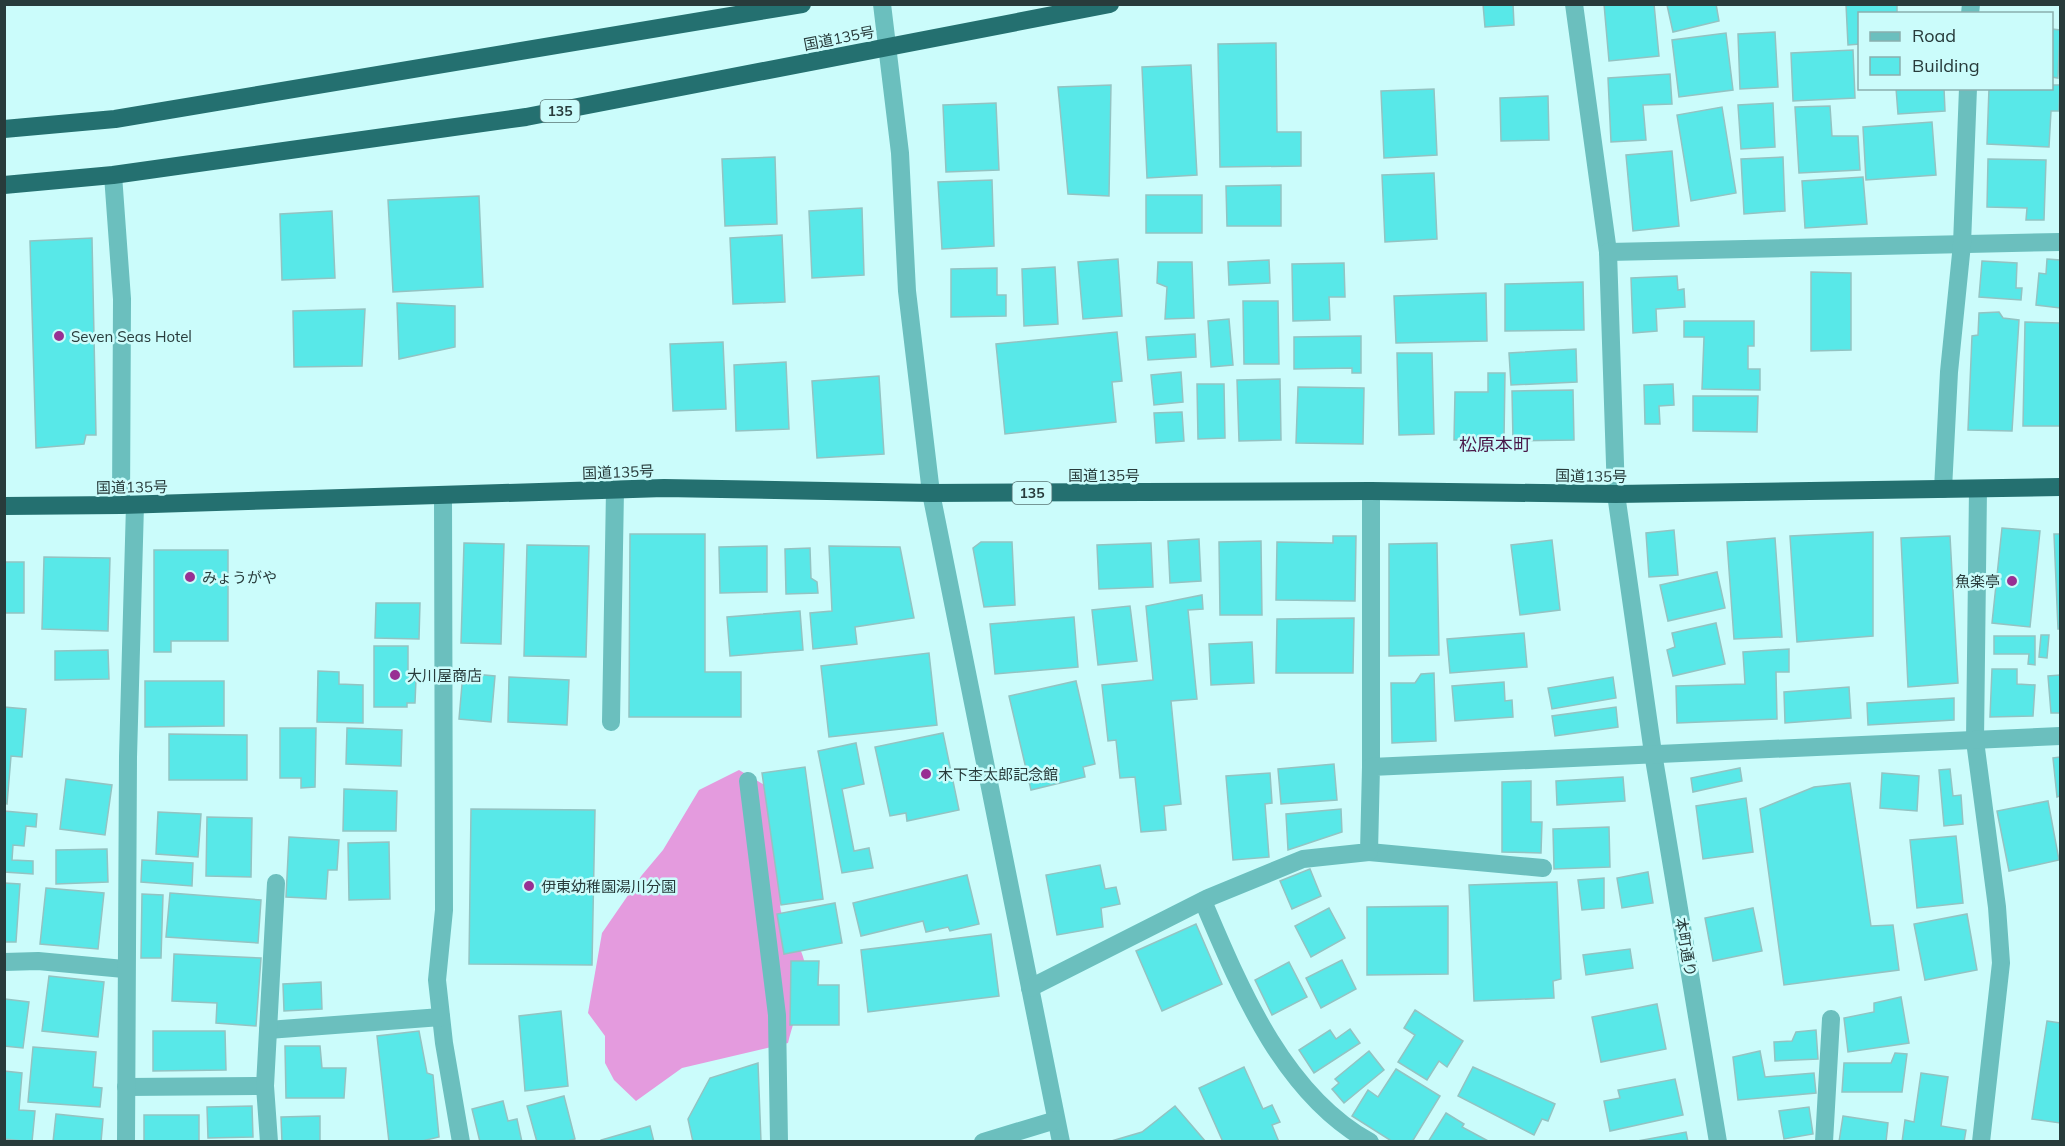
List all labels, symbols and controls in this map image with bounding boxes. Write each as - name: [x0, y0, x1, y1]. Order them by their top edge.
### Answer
- legend: [1858, 12, 2053, 90]
- street label: 国道135号: [802, 22, 876, 54]
- text: Road: [1912, 24, 1956, 47]
- text: Building: [1912, 54, 1980, 77]
- road number: 135: [540, 100, 580, 122]
- place label: Seven Seas Hotel: [71, 327, 192, 346]
- marker: Seven Seas Hotel: [52, 329, 66, 343]
- district label: 松原本町: [1459, 433, 1531, 456]
- street label: 国道135号: [582, 461, 654, 483]
- street label: 国道135号: [1068, 466, 1140, 485]
- street label: 国道135号: [1555, 466, 1627, 486]
- street label: 国道135号: [96, 477, 168, 497]
- road number: 135: [1012, 482, 1052, 504]
- place label: みょうがや: [202, 568, 277, 587]
- marker: みょうがや: [183, 570, 197, 584]
- place label: 魚楽亭: [1955, 572, 2000, 591]
- marker: 魚楽亭: [2005, 574, 2019, 588]
- place label: 大川屋商店: [407, 666, 482, 685]
- marker: 大川屋商店: [388, 668, 402, 682]
- place label: 木下杢太郎記念館: [938, 765, 1058, 784]
- marker: 木下杢太郎記念館: [919, 767, 933, 781]
- place label: 伊東幼稚園湯川分園: [541, 877, 676, 896]
- marker: 伊東幼稚園湯川分園: [522, 879, 536, 893]
- street label: 本町通り: [1671, 916, 1701, 978]

